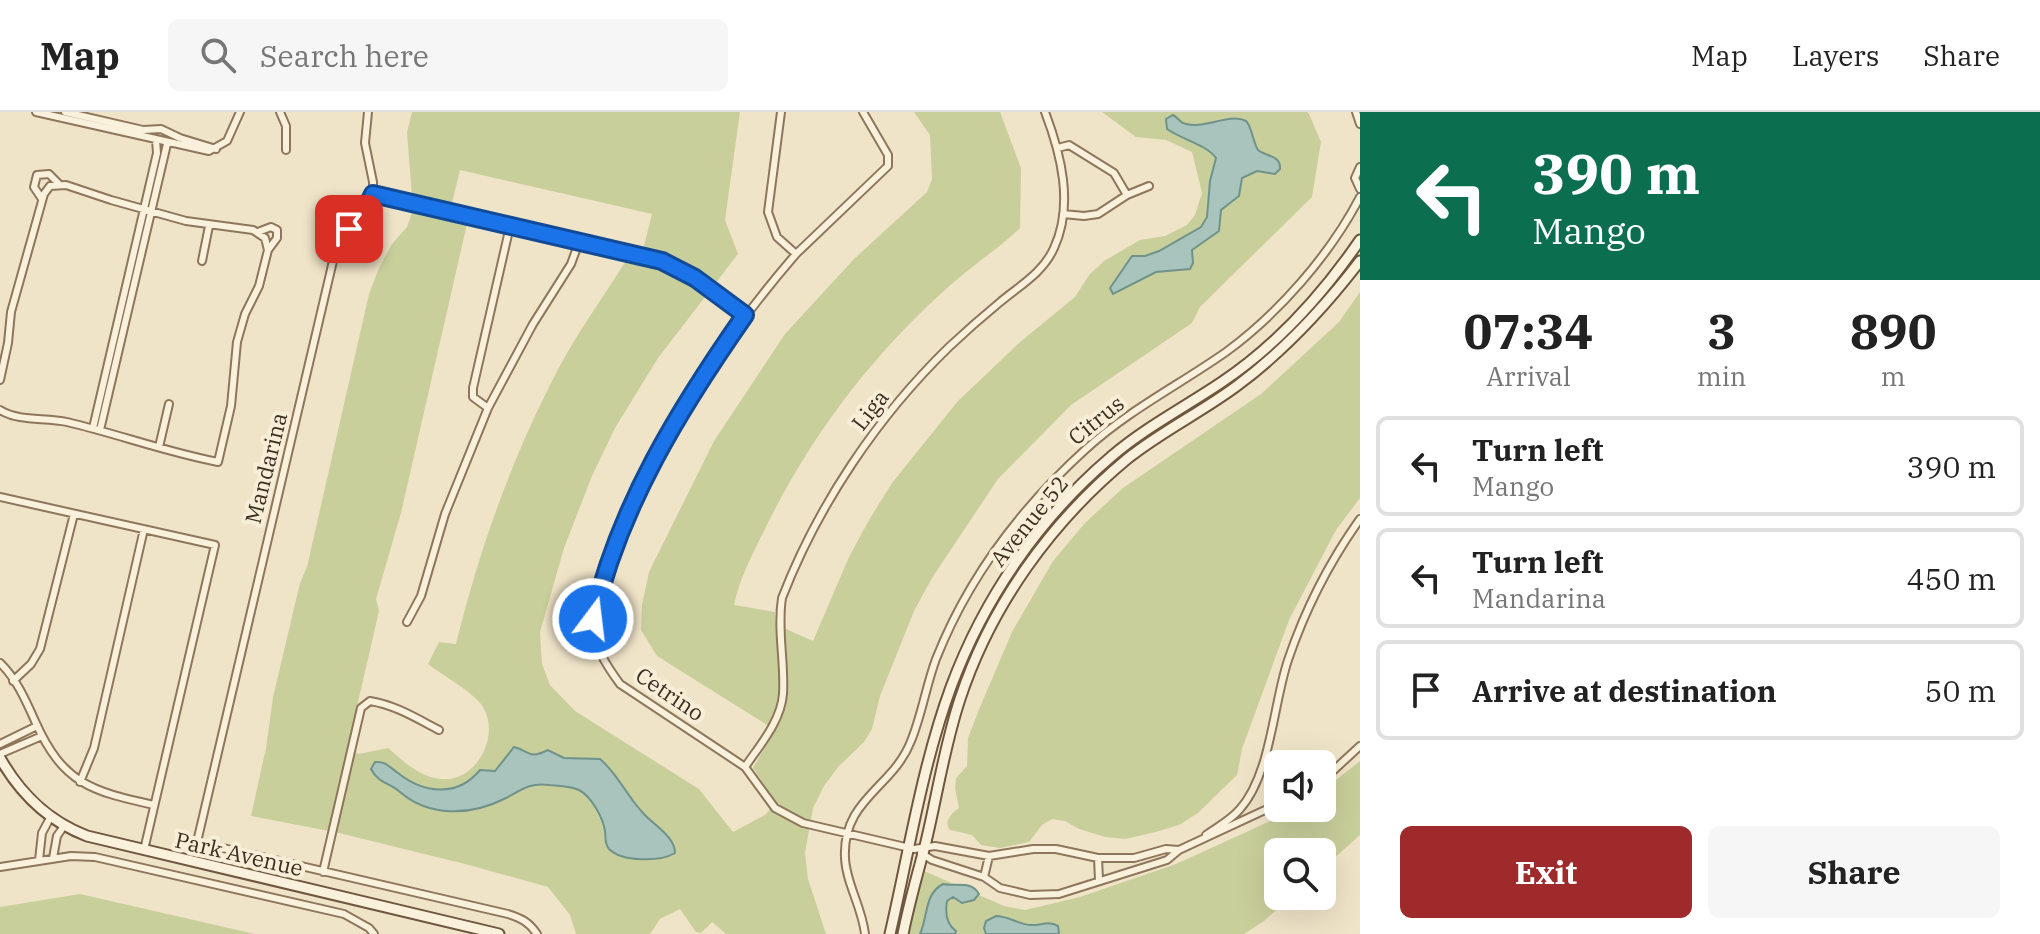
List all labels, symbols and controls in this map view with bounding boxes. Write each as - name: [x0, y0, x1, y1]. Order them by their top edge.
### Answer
- search box: [168, 19, 728, 91]
- text: Map: [40, 31, 120, 80]
- icon: search: [196, 33, 240, 77]
- text: Search here: [260, 36, 429, 75]
- text: Map: [1691, 37, 1748, 74]
- text: Layers: [1792, 37, 1879, 74]
- text: Share: [1923, 37, 2000, 74]
- text: 390 m: [1532, 137, 1700, 209]
- icon: left: [1400, 144, 1504, 248]
- pin: [315, 195, 383, 263]
- icon: arrive: [327, 207, 371, 251]
- text: Mango: [1532, 207, 1646, 254]
- text: 07:34: [1464, 300, 1593, 362]
- text: 3: [1707, 300, 1736, 362]
- text: 890: [1850, 300, 1936, 362]
- text: Arrival: [1486, 359, 1571, 393]
- text: min: [1697, 359, 1746, 393]
- text: m: [1881, 359, 1906, 393]
- street label: Liga: [845, 383, 895, 436]
- street label: Citrus: [1062, 388, 1129, 451]
- street label: Mandarina: [238, 409, 293, 526]
- text: Turn left: [1472, 430, 1604, 469]
- icon: left: [1404, 444, 1448, 488]
- text: 390 m: [1906, 447, 1996, 486]
- street label: Avenue 52: [983, 469, 1074, 572]
- text: Mango: [1472, 469, 1554, 503]
- text: Turn left: [1472, 542, 1604, 581]
- icon: left: [1404, 556, 1448, 600]
- text: 450 m: [1906, 559, 1996, 598]
- position arrow: [551, 577, 635, 661]
- text: Mandarina: [1472, 581, 1606, 615]
- street label: Cetrino: [630, 660, 710, 727]
- icon: arrive: [1404, 668, 1448, 712]
- text: Arrive at destination: [1472, 671, 1777, 710]
- text: 50 m: [1924, 671, 1996, 710]
- map controls: [1264, 750, 1336, 910]
- button: sound: [1264, 750, 1336, 822]
- street label: Park Avenue: [172, 825, 306, 882]
- button: Exit: [1400, 826, 1692, 918]
- button: Share: [1708, 826, 2000, 918]
- button: search: [1264, 838, 1336, 910]

